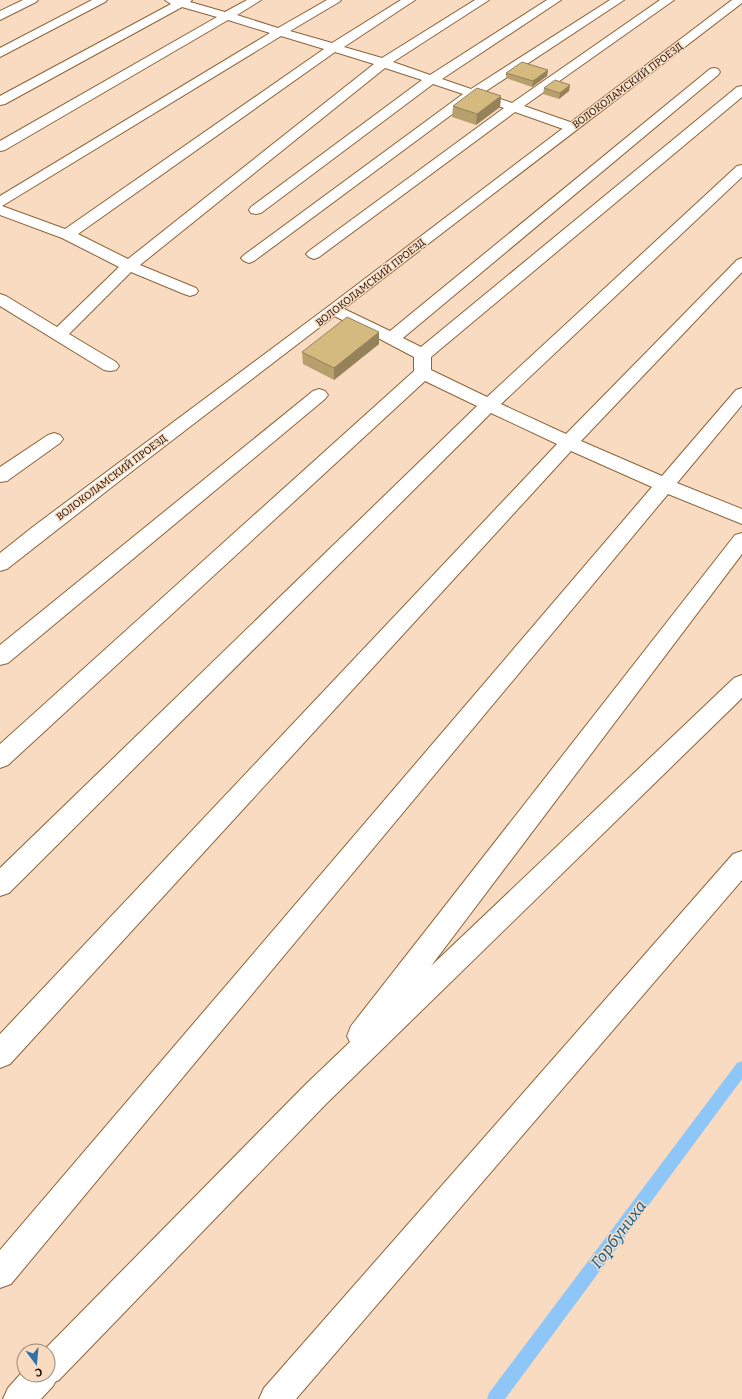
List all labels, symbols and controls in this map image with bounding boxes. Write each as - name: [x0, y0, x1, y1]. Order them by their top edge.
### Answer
- street label: ВОЛОКОЛАМСКИЙ ПРОЕЗД: [569, 39, 685, 131]
- street label: ВОЛОКОЛАМСКИЙ ПРОЕЗД: [313, 236, 428, 329]
- street label: ВОЛОКОЛАМСКИЙ ПРОЕЗД: [53, 431, 169, 523]
- water label: Горбуниха: [587, 1197, 650, 1272]
- north arrow: [16, 1343, 56, 1383]
- text: С: [33, 1365, 44, 1379]

